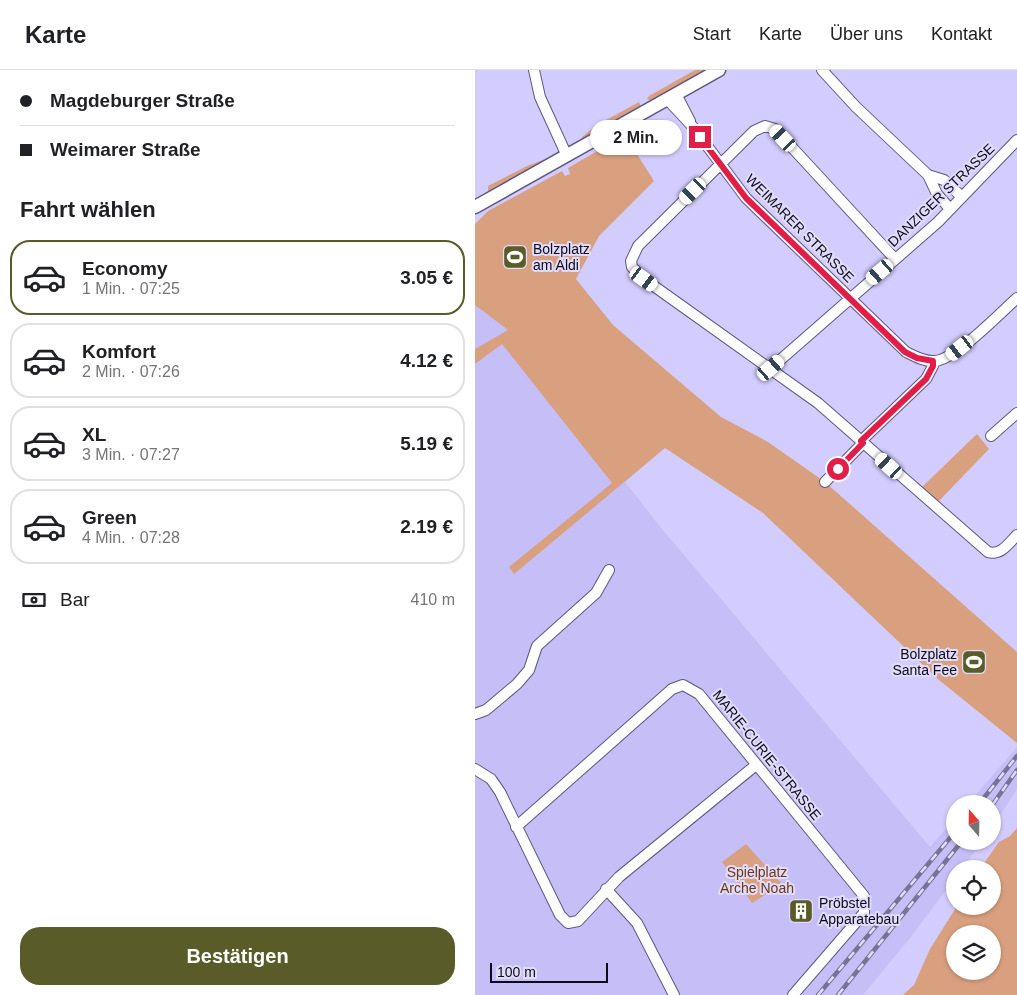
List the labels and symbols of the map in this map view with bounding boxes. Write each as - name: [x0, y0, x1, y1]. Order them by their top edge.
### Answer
- callout: 2 Min.: [590, 120, 683, 154]
- car: [767, 122, 798, 154]
- route end: [689, 126, 711, 148]
- street label: DANZIGER STRASSE: [885, 140, 997, 250]
- street label: WEIMARER STRASSE: [743, 171, 857, 285]
- car: [677, 175, 708, 207]
- place label: Bolzplatz am Aldi: [533, 241, 590, 273]
- sports icon: Bolzplatz am Aldi: [502, 244, 528, 270]
- car: [863, 256, 896, 288]
- car: [627, 264, 660, 294]
- car: [943, 333, 976, 363]
- car: [754, 352, 787, 384]
- car: [872, 450, 905, 482]
- route start: [827, 458, 849, 480]
- place label: Bolzplatz Santa Fee: [892, 646, 957, 678]
- sports icon: Bolzplatz Santa Fee: [961, 649, 987, 675]
- street label: MARIE-CURIE-STRASSE: [710, 687, 824, 823]
- north arrow: [946, 795, 1001, 850]
- park label: Spielplatz Arche Noah: [720, 864, 794, 896]
- place label: Pröbstel Apparatebau: [819, 895, 899, 927]
- building icon: Pröbstel Apparatebau: [788, 898, 814, 924]
- scale bar: [490, 960, 607, 983]

